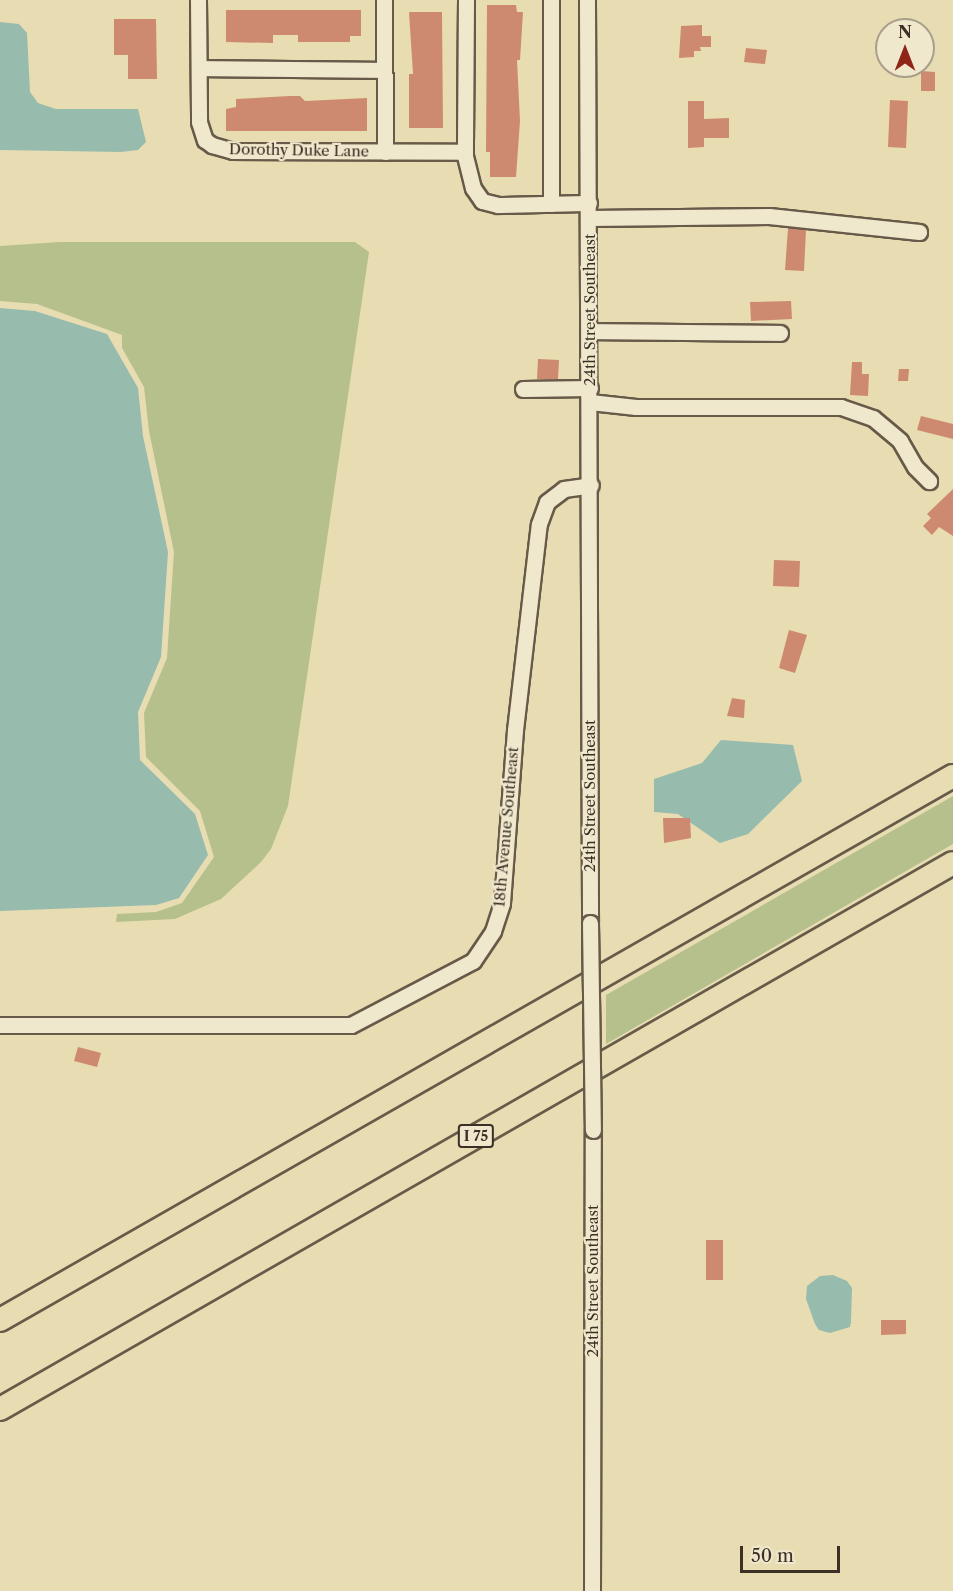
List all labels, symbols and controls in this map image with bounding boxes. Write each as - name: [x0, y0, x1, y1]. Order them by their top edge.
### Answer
- north arrow: [875, 18, 935, 78]
- text: N: [898, 22, 912, 42]
- street label: Dorothy Duke Lane: [228, 140, 370, 160]
- street label: 24th Street Southeast: [581, 234, 599, 386]
- street label: 24th Street Southeast: [581, 720, 599, 872]
- street label: 18th Avenue Southeast: [490, 746, 522, 908]
- road number: I 75: [456, 1125, 496, 1147]
- street label: 24th Street Southeast: [584, 1205, 602, 1357]
- scale bar: [743, 1534, 844, 1572]
- text: 50 m: [751, 1545, 794, 1567]

